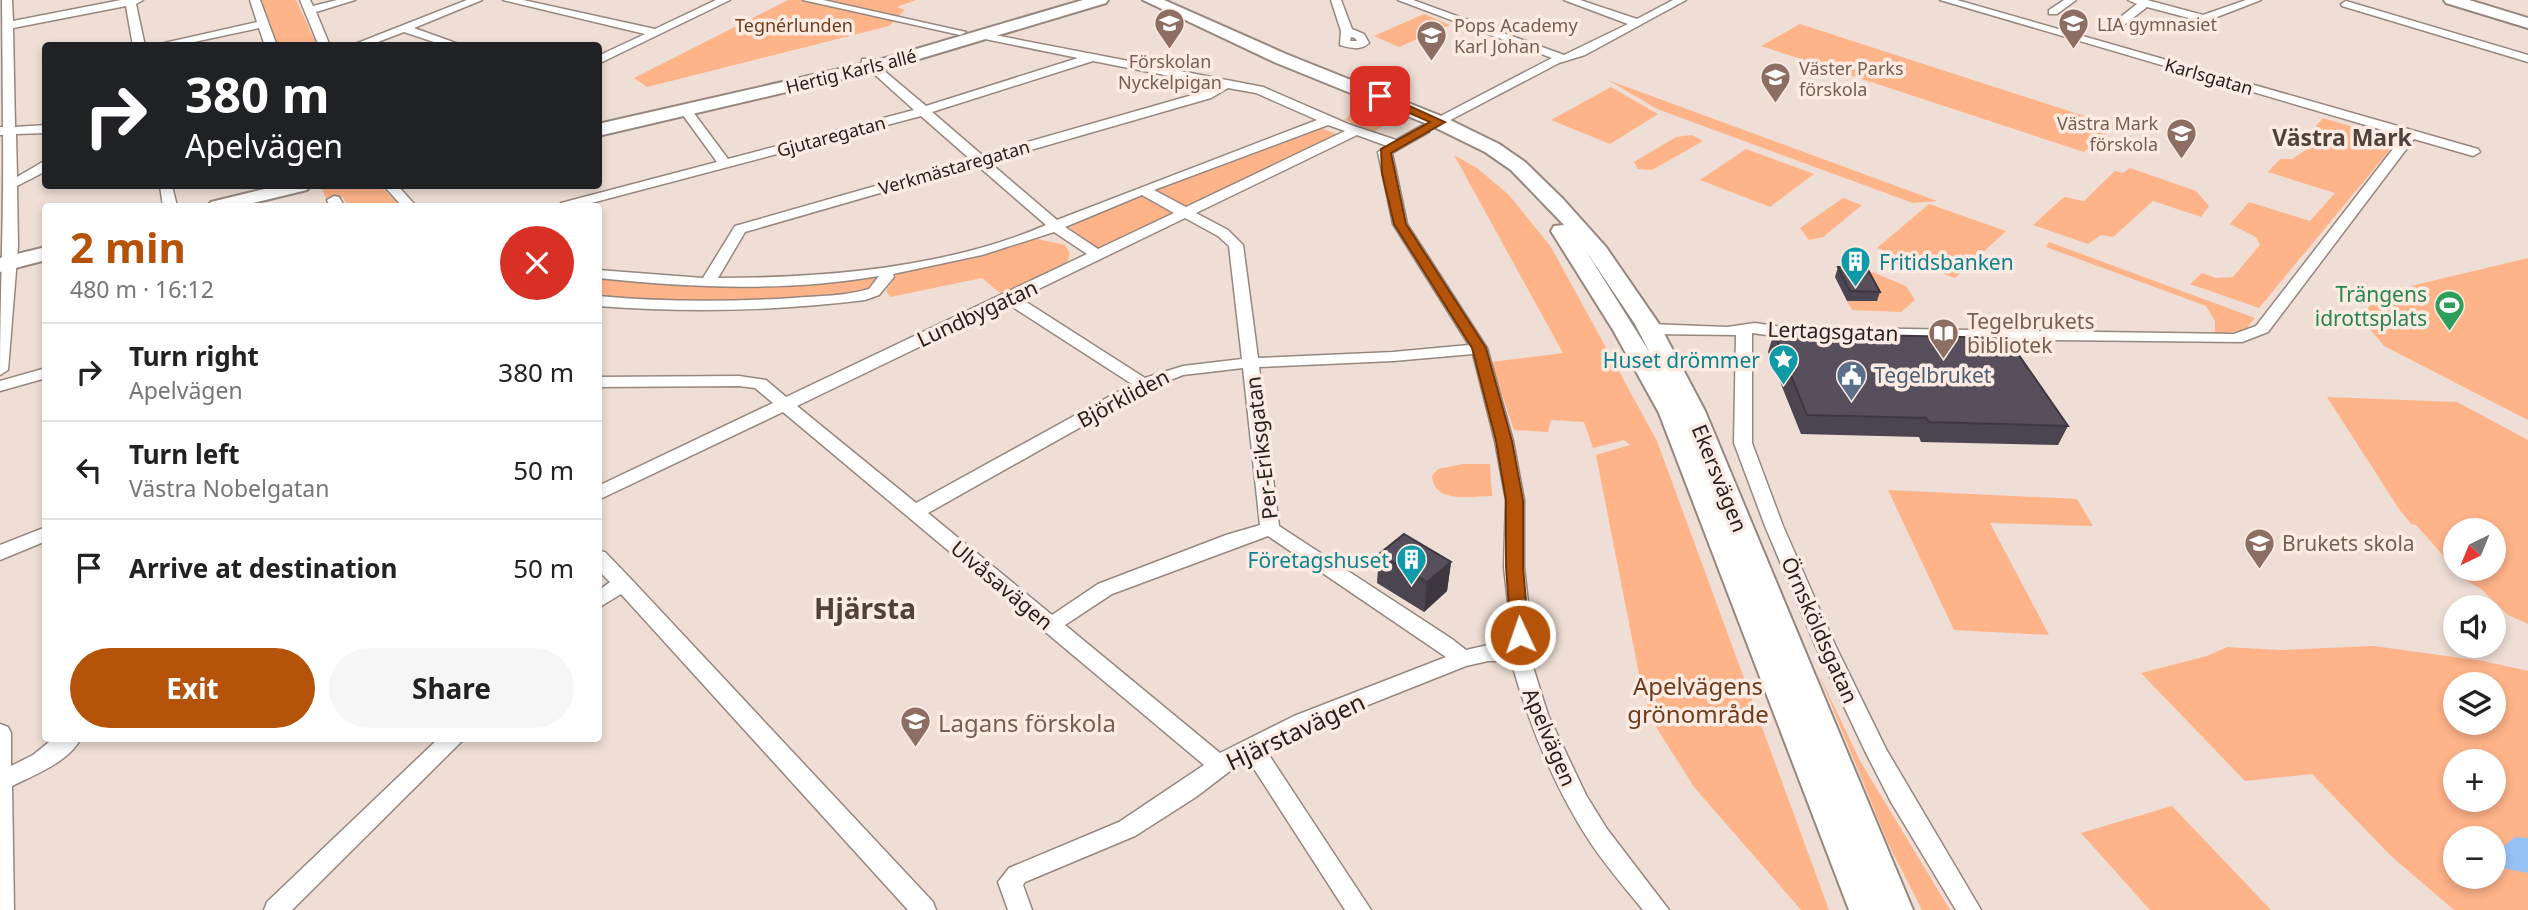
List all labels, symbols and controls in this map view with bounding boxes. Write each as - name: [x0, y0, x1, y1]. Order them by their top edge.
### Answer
- school or university icon: Förskolan Nyckelpigan: [1153, 6, 1187, 50]
- school or university icon: LIA gymnasiet: [2057, 7, 2091, 51]
- place label: LIA gymnasiet: [2097, 12, 2217, 36]
- park label: Tegnérlunden: [735, 13, 853, 37]
- place label: Pops Academy Karl Johan: [1454, 13, 1578, 58]
- school or university icon: Pops Academy Karl Johan: [1414, 18, 1448, 62]
- street label: Hertig Karls allé: [783, 43, 919, 99]
- place label: Förskolan Nyckelpigan: [1118, 49, 1222, 94]
- street label: Karlsgatan: [2162, 52, 2256, 100]
- place label: Väster Parks förskola: [1799, 56, 1904, 101]
- text: 380 m: [185, 61, 330, 127]
- school or university icon: Väster Parks förskola: [1759, 61, 1793, 105]
- pin: [1350, 66, 1410, 126]
- icon: right: [70, 70, 161, 161]
- icon: arrive: [1361, 77, 1399, 115]
- street label: Gjutaregatan: [774, 110, 888, 162]
- place label: Västra Mark förskola: [2057, 111, 2158, 156]
- school or university icon: Västra Mark förskola: [2164, 116, 2198, 160]
- district label: Västra Mark: [2272, 121, 2412, 153]
- text: Apelvägen: [185, 124, 343, 167]
- street label: Verkmästaregatan: [876, 134, 1032, 200]
- text: 2 min: [70, 218, 186, 275]
- button: close: [500, 226, 574, 300]
- building icon: Fritidsbanken: [1839, 245, 1873, 289]
- place label: Fritidsbanken: [1879, 248, 2014, 276]
- text: 480 m · 16:12: [70, 273, 214, 305]
- street label: Lundbygatan: [912, 273, 1042, 353]
- place label: Trängens idrottsplats: [2315, 280, 2427, 332]
- sports icon: Trängens idrottsplats: [2433, 289, 2467, 333]
- place label: Tegelbrukets bibliotek: [1967, 307, 2095, 359]
- street label: Lertagsgatan: [1767, 315, 1899, 347]
- library icon: Tegelbrukets bibliotek: [1927, 316, 1961, 360]
- text: Turn right: [129, 338, 259, 374]
- place icon: Huset drömmer: [1766, 343, 1800, 387]
- place label: Huset drömmer: [1603, 346, 1760, 374]
- icon: right: [70, 353, 108, 391]
- text: 380 m: [498, 354, 574, 390]
- public building icon: Tegelbruket: [1834, 358, 1868, 402]
- place label: Tegelbruket: [1874, 361, 1992, 389]
- street label: Björkliden: [1072, 362, 1174, 434]
- text: Apelvägen: [129, 374, 243, 406]
- street label: Per-Eriksgatan: [1238, 375, 1284, 521]
- street label: Ekersvägen: [1686, 420, 1754, 536]
- text: Turn left: [129, 436, 240, 472]
- icon: left: [70, 451, 108, 489]
- text: 50 m: [513, 452, 574, 488]
- text: Västra Nobelgatan: [129, 472, 329, 504]
- north arrow: [2443, 518, 2506, 581]
- map controls: [2443, 518, 2506, 889]
- school or university icon: Brukets skola: [2242, 526, 2276, 570]
- place label: Brukets skola: [2282, 529, 2415, 557]
- street label: Ulvåsavägen: [945, 534, 1059, 636]
- building icon: Företagshuset: [1395, 543, 1429, 587]
- place label: Företagshuset: [1248, 546, 1389, 574]
- icon: arrive: [70, 549, 108, 587]
- text: Arrive at destination: [129, 550, 398, 586]
- text: 50 m: [513, 550, 574, 586]
- street label: Örnsköldsgatan: [1775, 552, 1865, 708]
- district label: Hjärsta: [814, 589, 916, 627]
- button: sound: [2443, 595, 2506, 658]
- position arrow: [1483, 598, 1557, 672]
- button: Exit: [70, 648, 315, 728]
- button: Share: [329, 648, 574, 728]
- park label: Apelvägens grönområde: [1627, 669, 1769, 730]
- button: layers: [2443, 672, 2506, 735]
- street label: Hjärstavägen: [1220, 684, 1370, 778]
- street label: Apelvägen: [1517, 684, 1583, 790]
- school or university icon: Lagans förskola: [898, 705, 932, 749]
- place label: Lagans förskola: [938, 706, 1116, 739]
- button: +: [2443, 749, 2506, 812]
- button: −: [2443, 826, 2506, 889]

